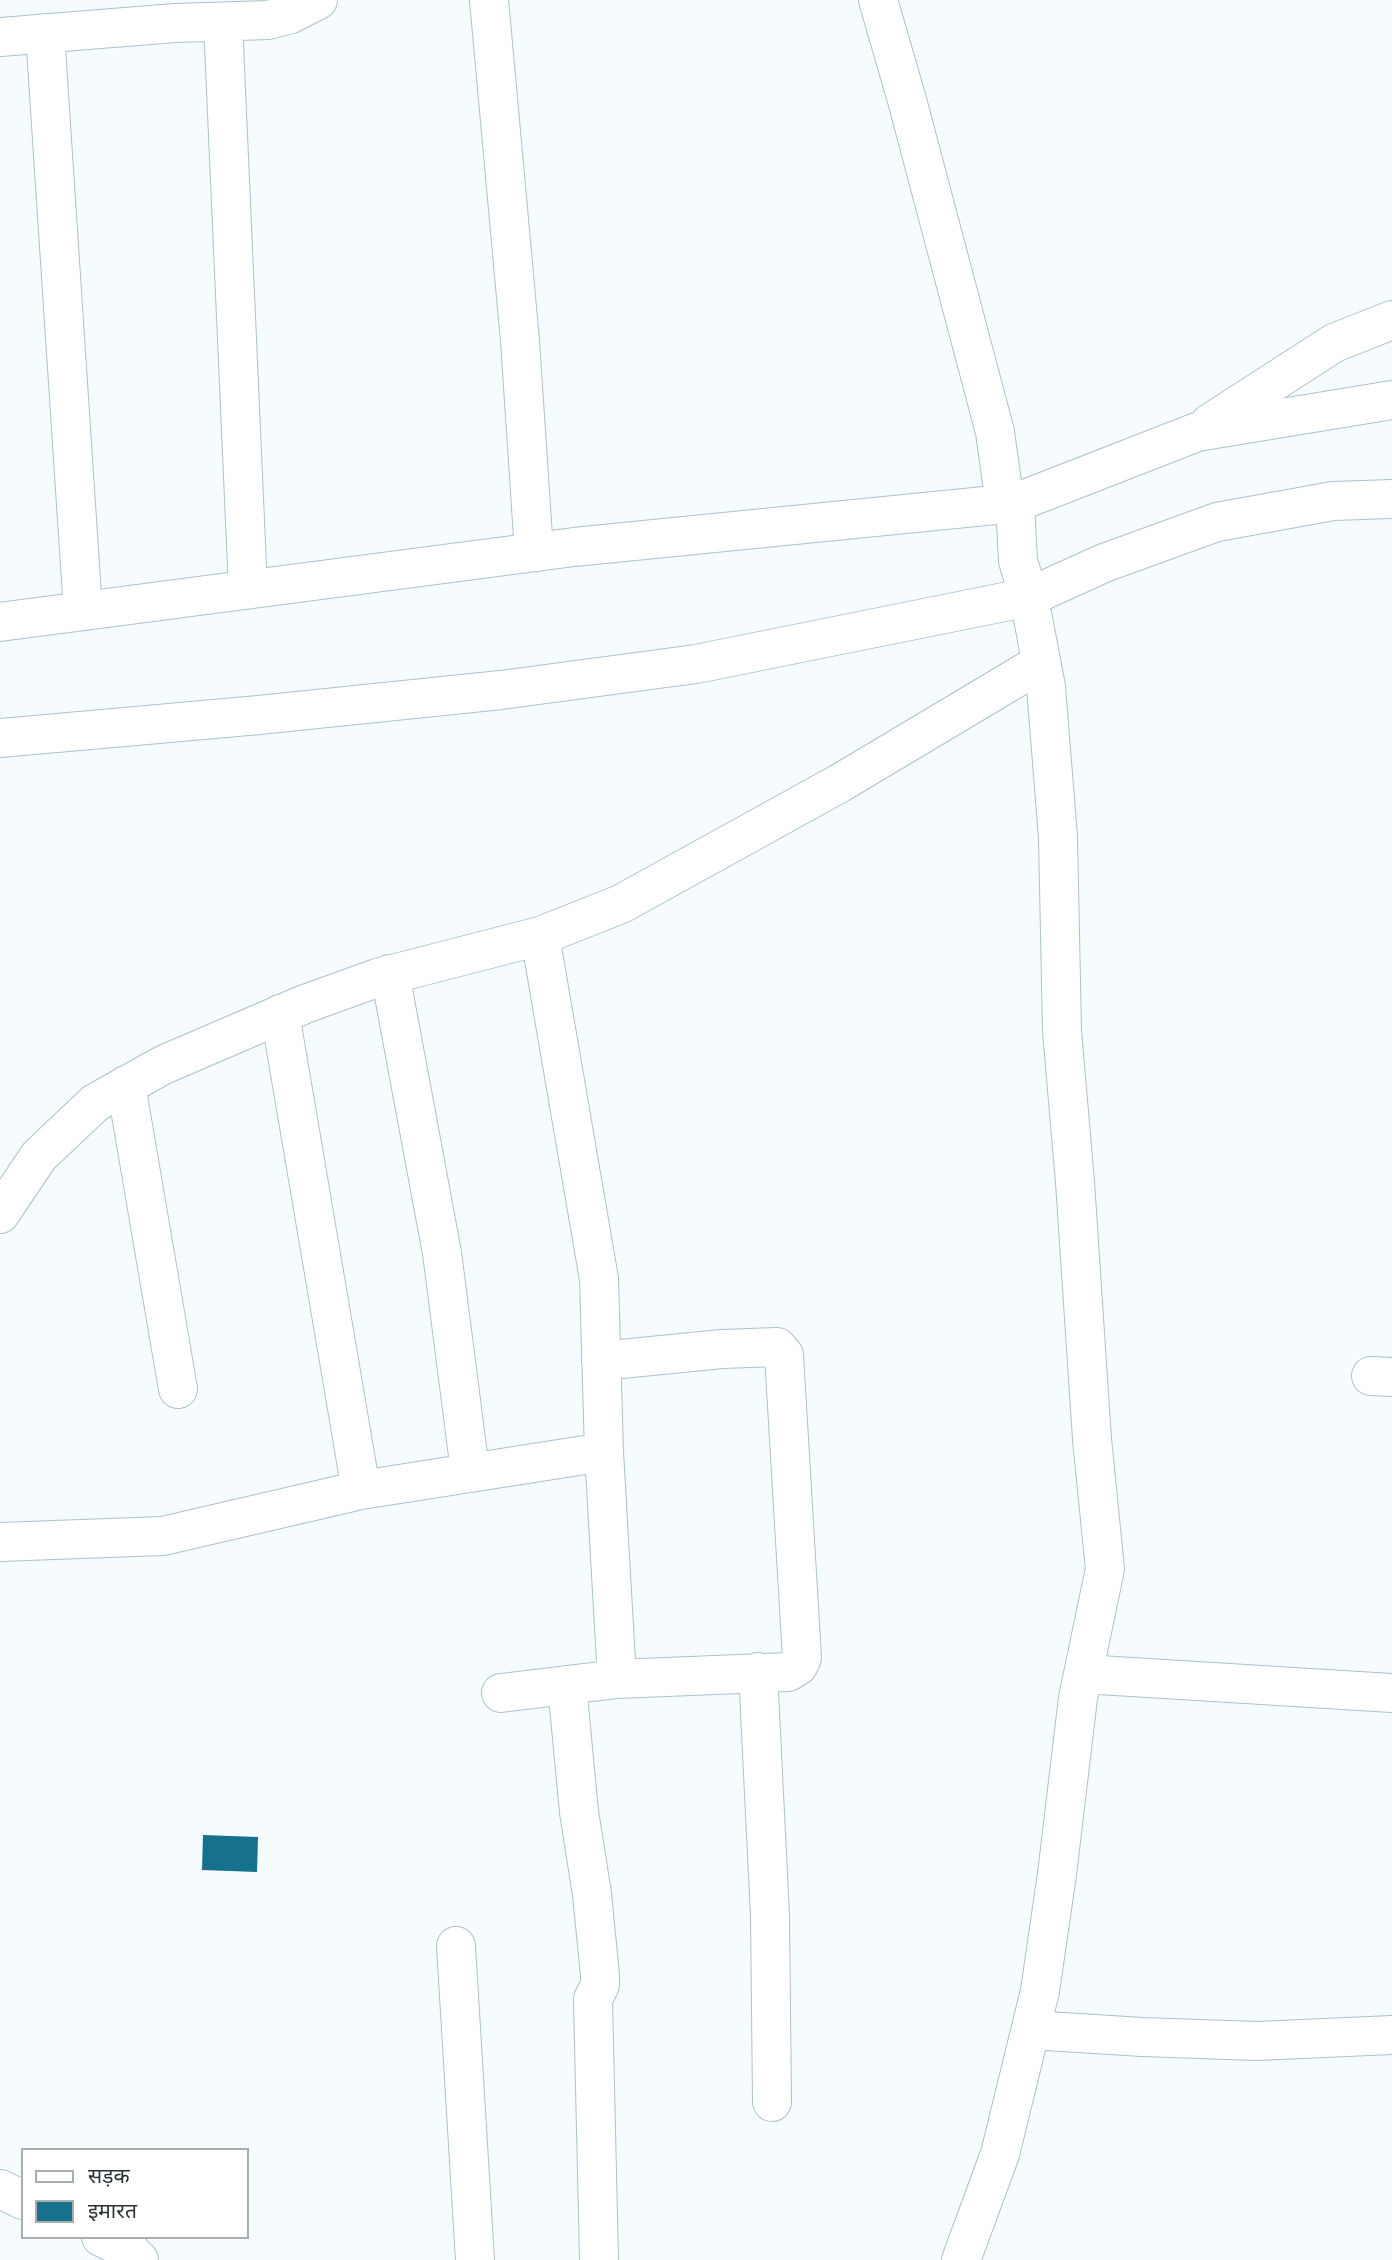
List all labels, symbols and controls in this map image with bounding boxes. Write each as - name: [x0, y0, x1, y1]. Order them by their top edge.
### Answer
- legend: [21, 2148, 248, 2239]
- text: सड़क: [88, 2162, 130, 2188]
- text: इमारत: [88, 2197, 137, 2223]

